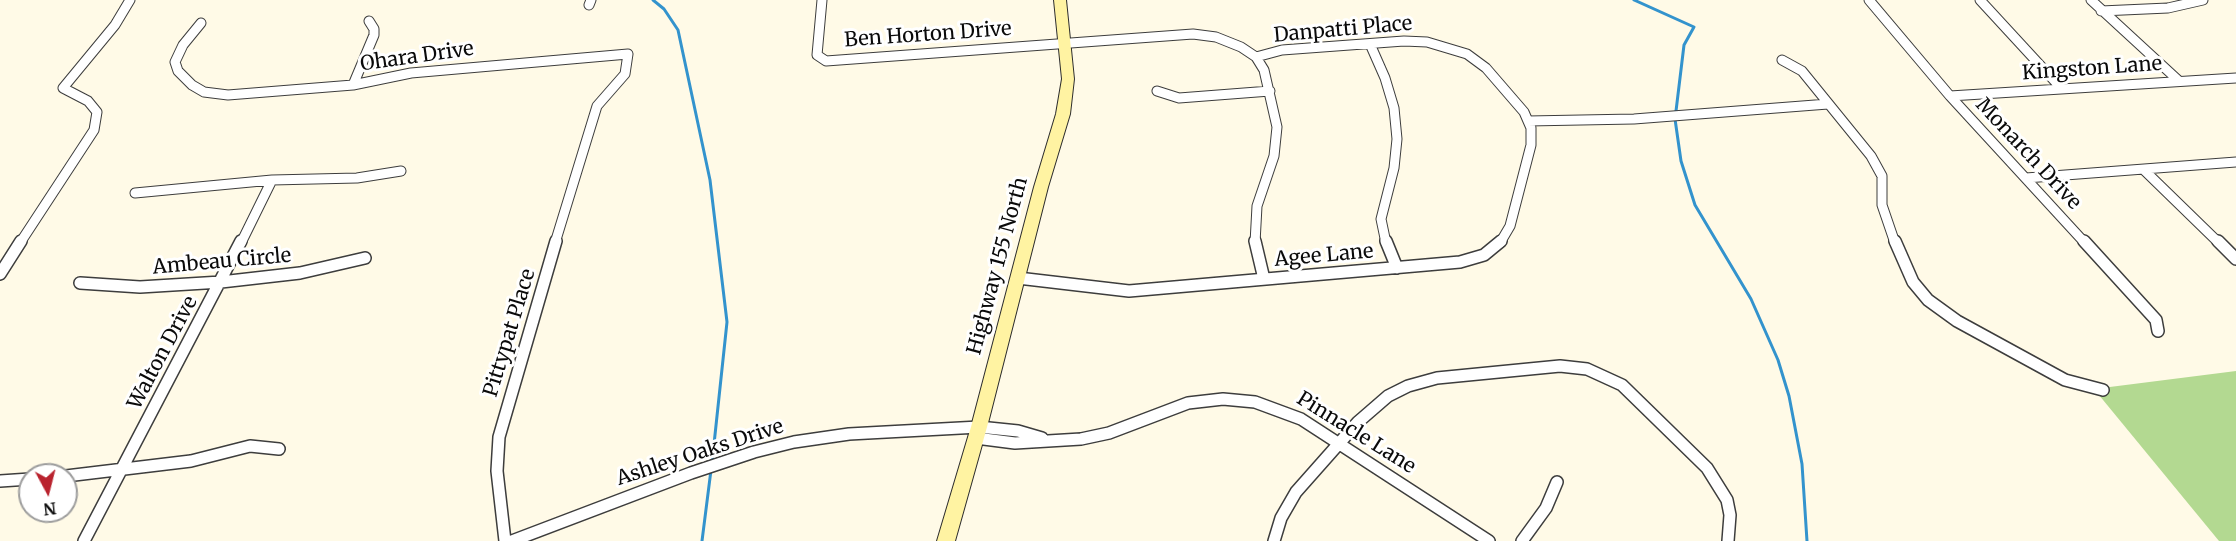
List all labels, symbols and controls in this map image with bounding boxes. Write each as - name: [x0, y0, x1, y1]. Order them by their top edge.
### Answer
- street label: Danpatti Place: [1273, 12, 1413, 48]
- street label: Ben Horton Drive: [844, 17, 1012, 53]
- street label: Ohara Drive: [359, 37, 475, 77]
- street label: Kingston Lane: [2021, 52, 2163, 86]
- street label: Monarch Drive: [1970, 93, 2086, 215]
- street label: Highway 155 North: [963, 175, 1033, 357]
- street label: Agee Lane: [1273, 240, 1375, 272]
- street label: Ambeau Circle: [152, 244, 292, 280]
- street label: Pittypat Place: [479, 266, 541, 400]
- street label: Walton Drive: [123, 292, 203, 414]
- street label: Pinnacle Lane: [1292, 387, 1420, 479]
- street label: Ashley Oaks Drive: [613, 415, 787, 491]
- north arrow: [18, 463, 78, 523]
- text: N: [42, 498, 57, 520]

